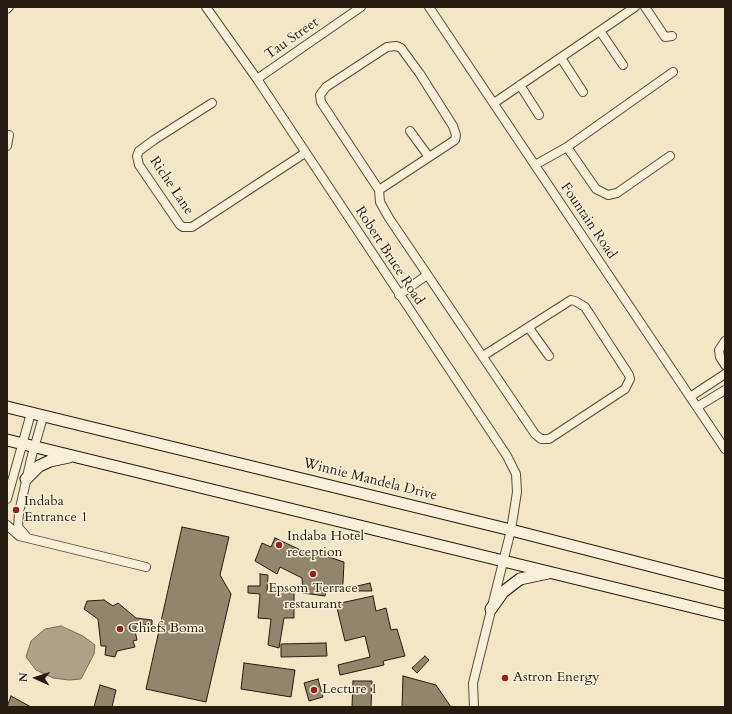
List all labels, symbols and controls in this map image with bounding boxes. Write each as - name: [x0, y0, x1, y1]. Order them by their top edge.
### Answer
- street label: Tau Street: [262, 14, 322, 64]
- street label: Riche Lane: [145, 154, 197, 218]
- street label: Fountain Road: [556, 180, 620, 262]
- street label: Robert Bruce Road: [351, 204, 427, 308]
- street label: Winnie Mandela Drive: [301, 455, 439, 505]
- place label: Indaba Entrance 1: [24, 494, 88, 526]
- marker: Indaba Entrance 1: [11, 505, 21, 515]
- place label: Indaba Hotel reception: [287, 529, 364, 562]
- marker: Indaba Hotel reception: [274, 540, 284, 550]
- marker: Epsom Terrace restaurant: [308, 569, 318, 579]
- place label: Epsom Terrace restaurant: [268, 581, 358, 614]
- place label: Chiefs Boma: [128, 621, 204, 637]
- marker: Chiefs Boma: [115, 624, 125, 634]
- north arrow: [16, 658, 56, 698]
- place label: Astron Energy: [513, 670, 600, 686]
- text: N: [16, 672, 31, 683]
- marker: Astron Energy: [500, 673, 510, 683]
- place label: Lecture 1: [322, 682, 378, 698]
- marker: Lecture 1: [309, 685, 319, 695]

